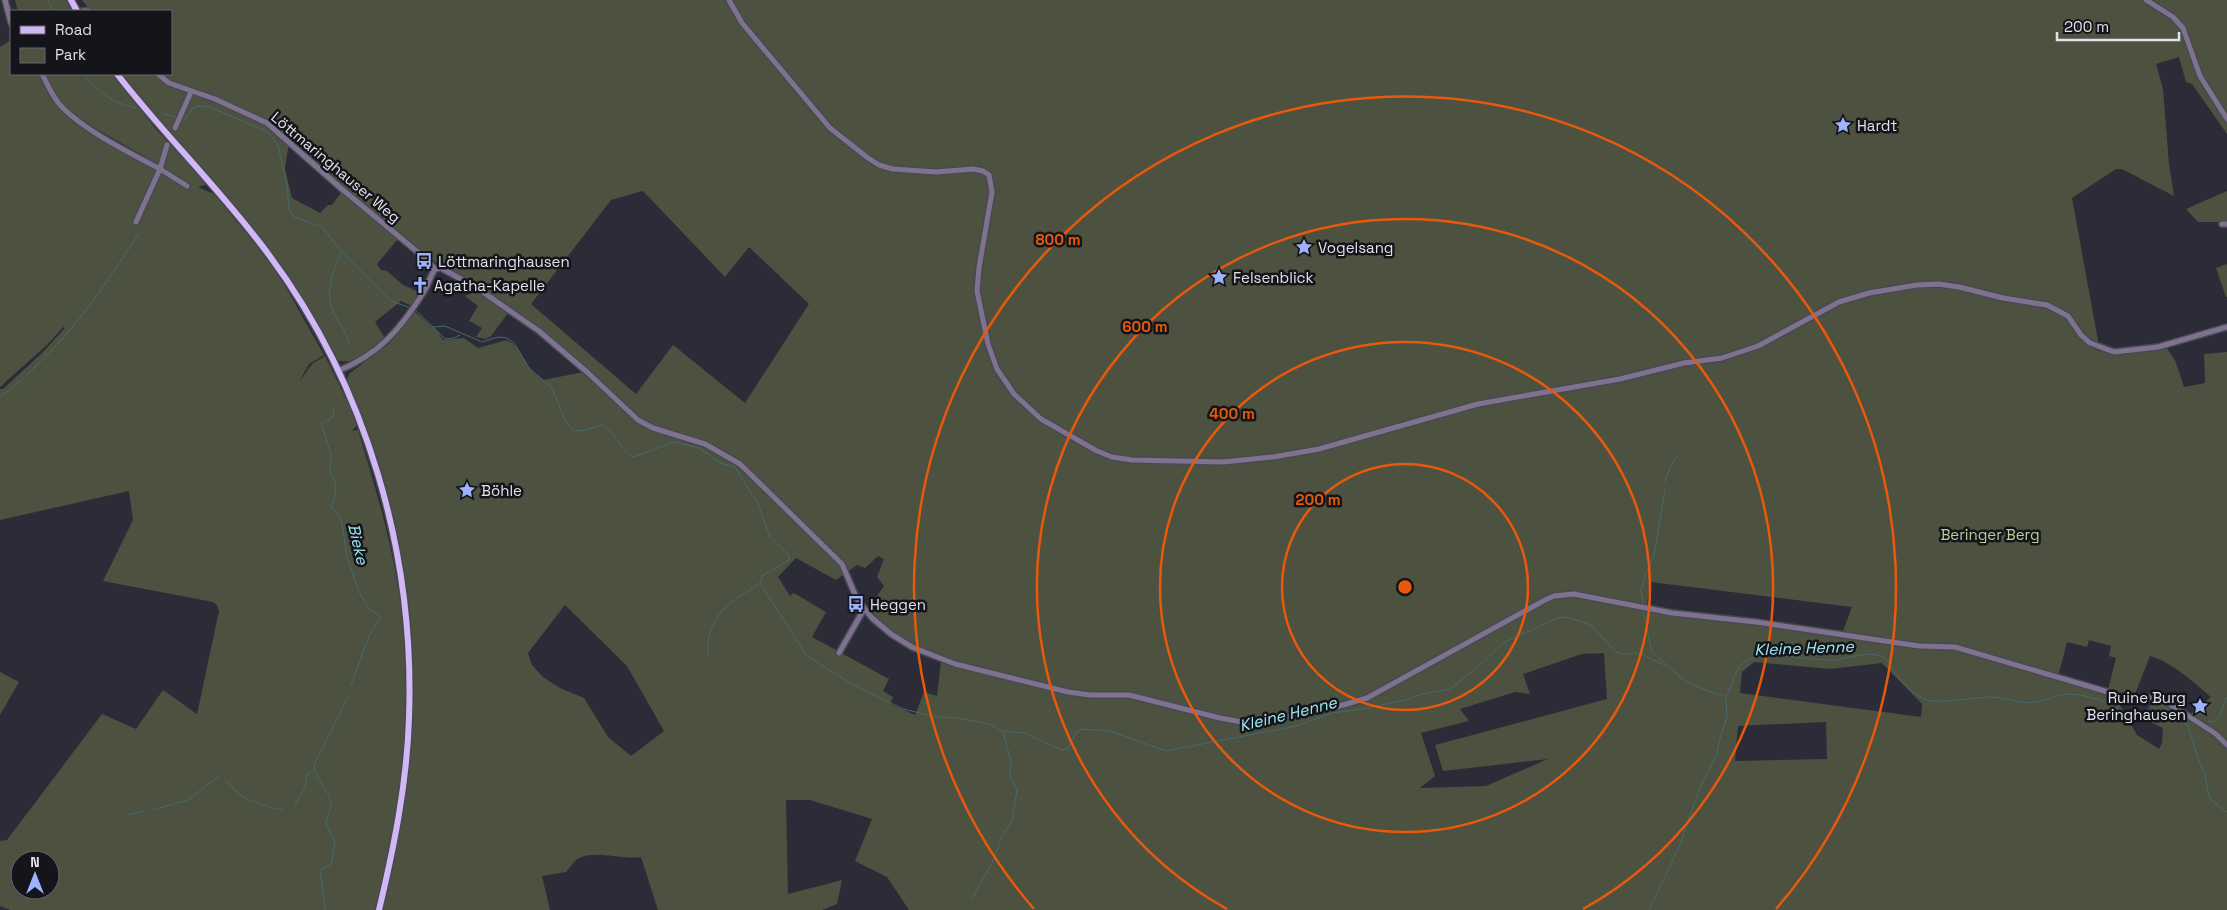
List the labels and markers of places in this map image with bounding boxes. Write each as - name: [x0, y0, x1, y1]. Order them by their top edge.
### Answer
- place icon: Hardt: [1833, 115, 1853, 135]
- place label: Hardt: [1857, 116, 1898, 135]
- place icon: Vogelsang: [1294, 237, 1314, 257]
- place label: Vogelsang: [1318, 238, 1393, 257]
- bus stop icon: Löttmaringhausen: [414, 251, 434, 271]
- place label: Löttmaringhausen: [438, 252, 570, 271]
- place icon: Felsenblick: [1209, 267, 1229, 287]
- place label: Felsenblick: [1233, 268, 1314, 287]
- church icon: Agatha-Kapelle: [410, 275, 430, 295]
- place label: Agatha-Kapelle: [434, 276, 545, 295]
- place icon: Böhle: [457, 480, 477, 500]
- place label: Böhle: [481, 481, 522, 500]
- centre of rings: [1396, 578, 1414, 596]
- bus stop icon: Heggen: [846, 594, 866, 614]
- place label: Heggen: [870, 595, 926, 614]
- place label: Ruine Burg Beringhausen: [2086, 688, 2186, 724]
- place icon: Ruine Burg Beringhausen: [2190, 696, 2210, 716]

